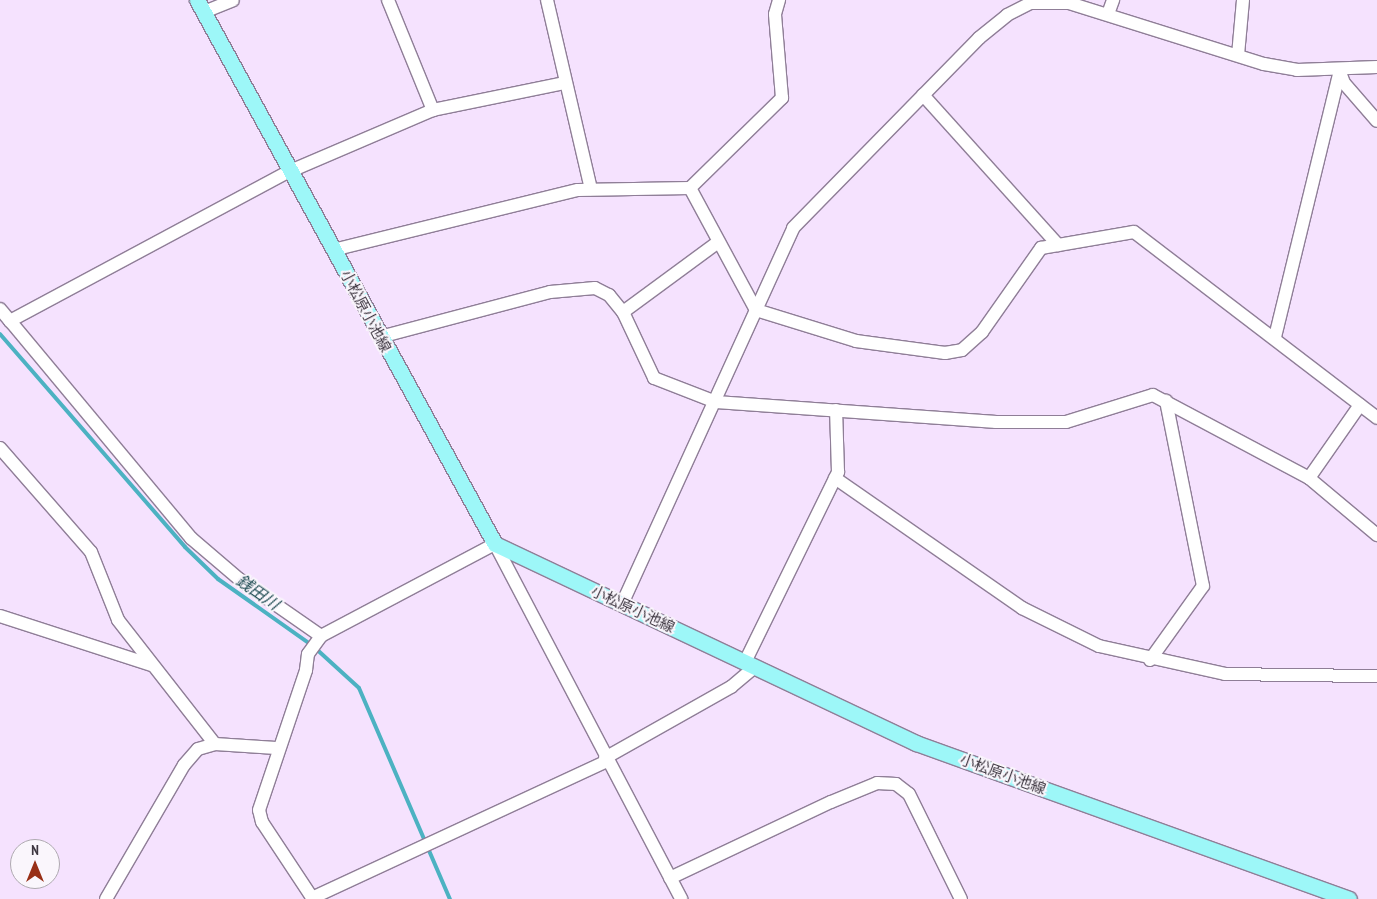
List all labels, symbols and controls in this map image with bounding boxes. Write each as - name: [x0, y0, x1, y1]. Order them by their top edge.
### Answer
- street label: 小松原小池線: [337, 267, 395, 355]
- water label: 銭田川: [233, 570, 283, 614]
- street label: 小松原小池線: [588, 582, 678, 636]
- street label: 小松原小池線: [958, 750, 1048, 798]
- north arrow: [10, 839, 60, 889]
- text: N: [31, 841, 39, 859]

